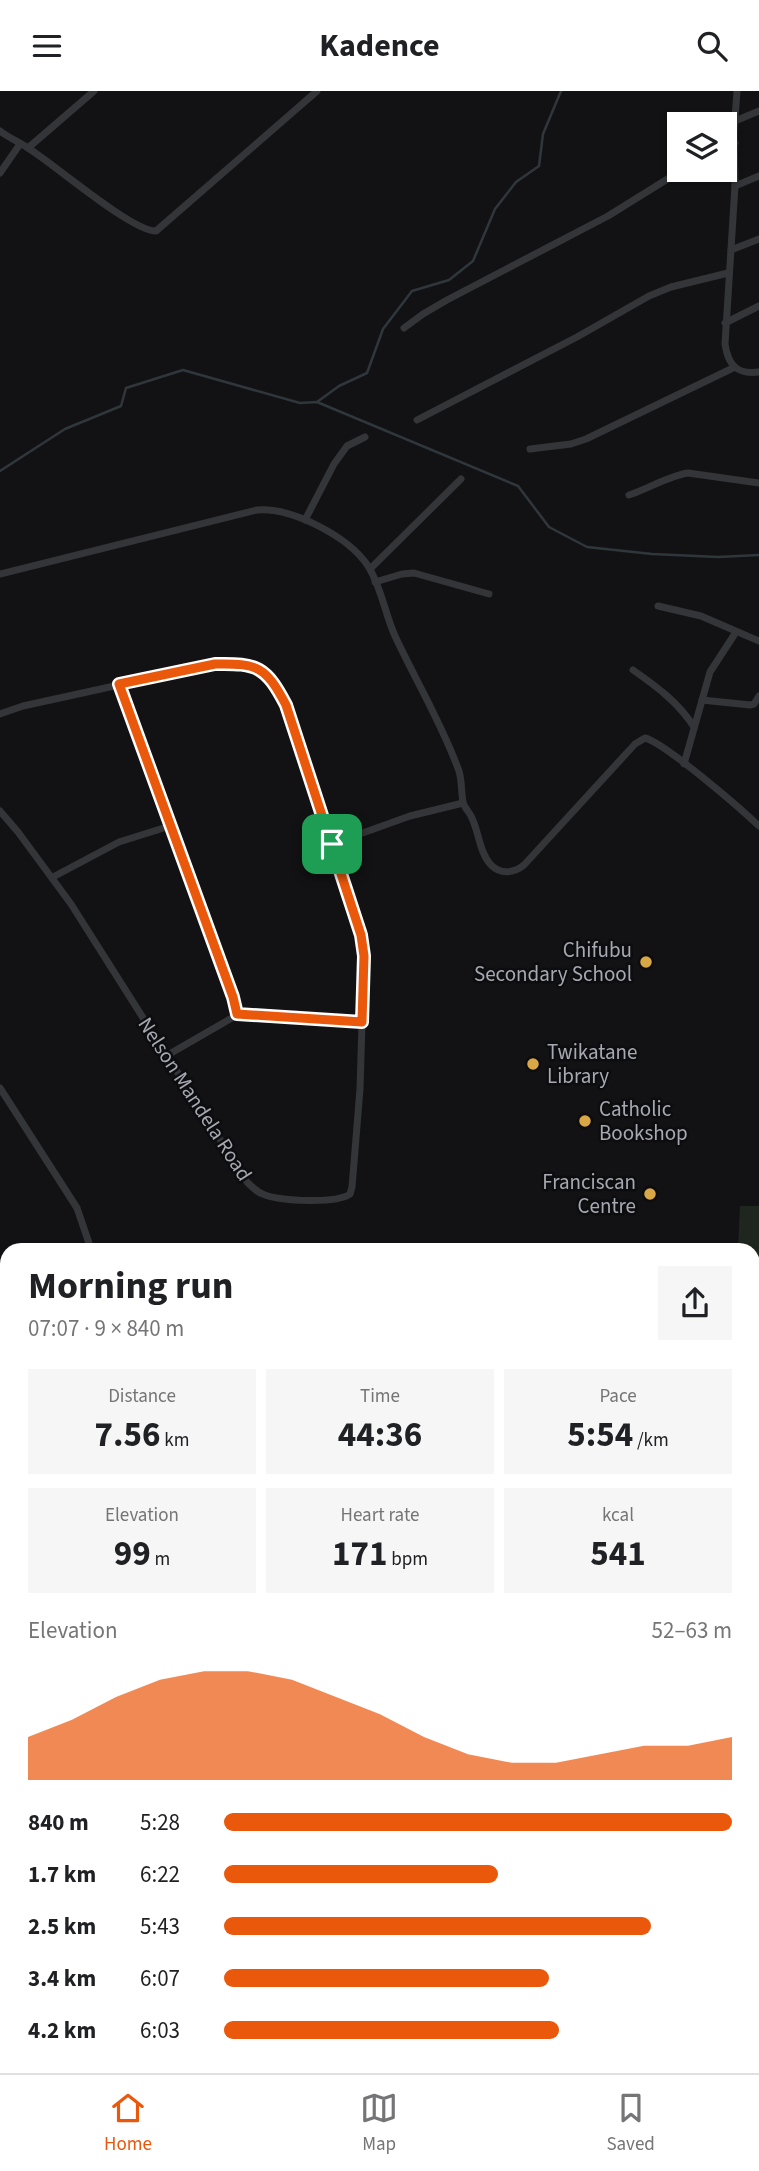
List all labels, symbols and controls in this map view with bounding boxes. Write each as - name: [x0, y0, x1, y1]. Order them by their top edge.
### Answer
- text: Kadence: [319, 23, 440, 69]
- icon: menu: [28, 27, 66, 65]
- icon: search: [693, 27, 731, 65]
- map controls: [667, 112, 737, 182]
- button: layers: [667, 112, 737, 182]
- pin: [302, 814, 362, 874]
- icon: arrive: [313, 825, 351, 863]
- place label: Chifubu Secondary School: [474, 935, 632, 989]
- marker: Chifubu Secondary School: [638, 954, 654, 970]
- street label: Nelson Mandela Road: [131, 1011, 259, 1187]
- place label: Twikatane Library: [547, 1037, 637, 1091]
- marker: Twikatane Library: [525, 1056, 541, 1072]
- place label: Catholic Bookshop: [599, 1094, 688, 1148]
- marker: Catholic Bookshop: [577, 1113, 593, 1129]
- place label: Franciscan Centre: [542, 1167, 636, 1221]
- marker: Franciscan Centre: [642, 1186, 658, 1202]
- text: Morning run: [28, 1259, 233, 1313]
- button: share: [658, 1266, 732, 1340]
- text: 07:07 · 9 × 840 m: [28, 1312, 184, 1345]
- text: Distance: [108, 1383, 176, 1410]
- text: Time: [360, 1383, 400, 1410]
- text: Pace: [599, 1383, 637, 1410]
- text: 7.56: [95, 1410, 160, 1460]
- text: 44:36: [338, 1410, 422, 1460]
- text: 5:54: [567, 1410, 633, 1460]
- text: km: [160, 1427, 189, 1454]
- text: /km: [633, 1427, 669, 1454]
- text: Elevation: [105, 1502, 179, 1529]
- text: Heart rate: [341, 1502, 420, 1529]
- text: kcal: [602, 1502, 634, 1529]
- text: 99: [114, 1529, 151, 1579]
- text: 171: [332, 1529, 387, 1579]
- text: 541: [590, 1529, 646, 1579]
- text: m: [151, 1546, 170, 1573]
- text: bpm: [387, 1546, 428, 1573]
- text: Elevation: [28, 1614, 118, 1647]
- text: 52–63 m: [652, 1614, 732, 1647]
- text: 840 m: [28, 1806, 89, 1839]
- text: 5:28: [140, 1806, 180, 1839]
- text: 1.7 km: [28, 1858, 96, 1891]
- text: 6:22: [140, 1858, 180, 1891]
- text: 2.5 km: [28, 1910, 96, 1943]
- text: 5:43: [140, 1910, 180, 1943]
- text: 3.4 km: [28, 1962, 96, 1995]
- text: 6:07: [140, 1962, 180, 1995]
- text: 4.2 km: [28, 2014, 96, 2047]
- text: 6:03: [140, 2014, 180, 2047]
- tab: Home: [104, 2089, 152, 2158]
- tab: Map: [360, 2089, 398, 2158]
- tab: Saved: [606, 2089, 655, 2158]

